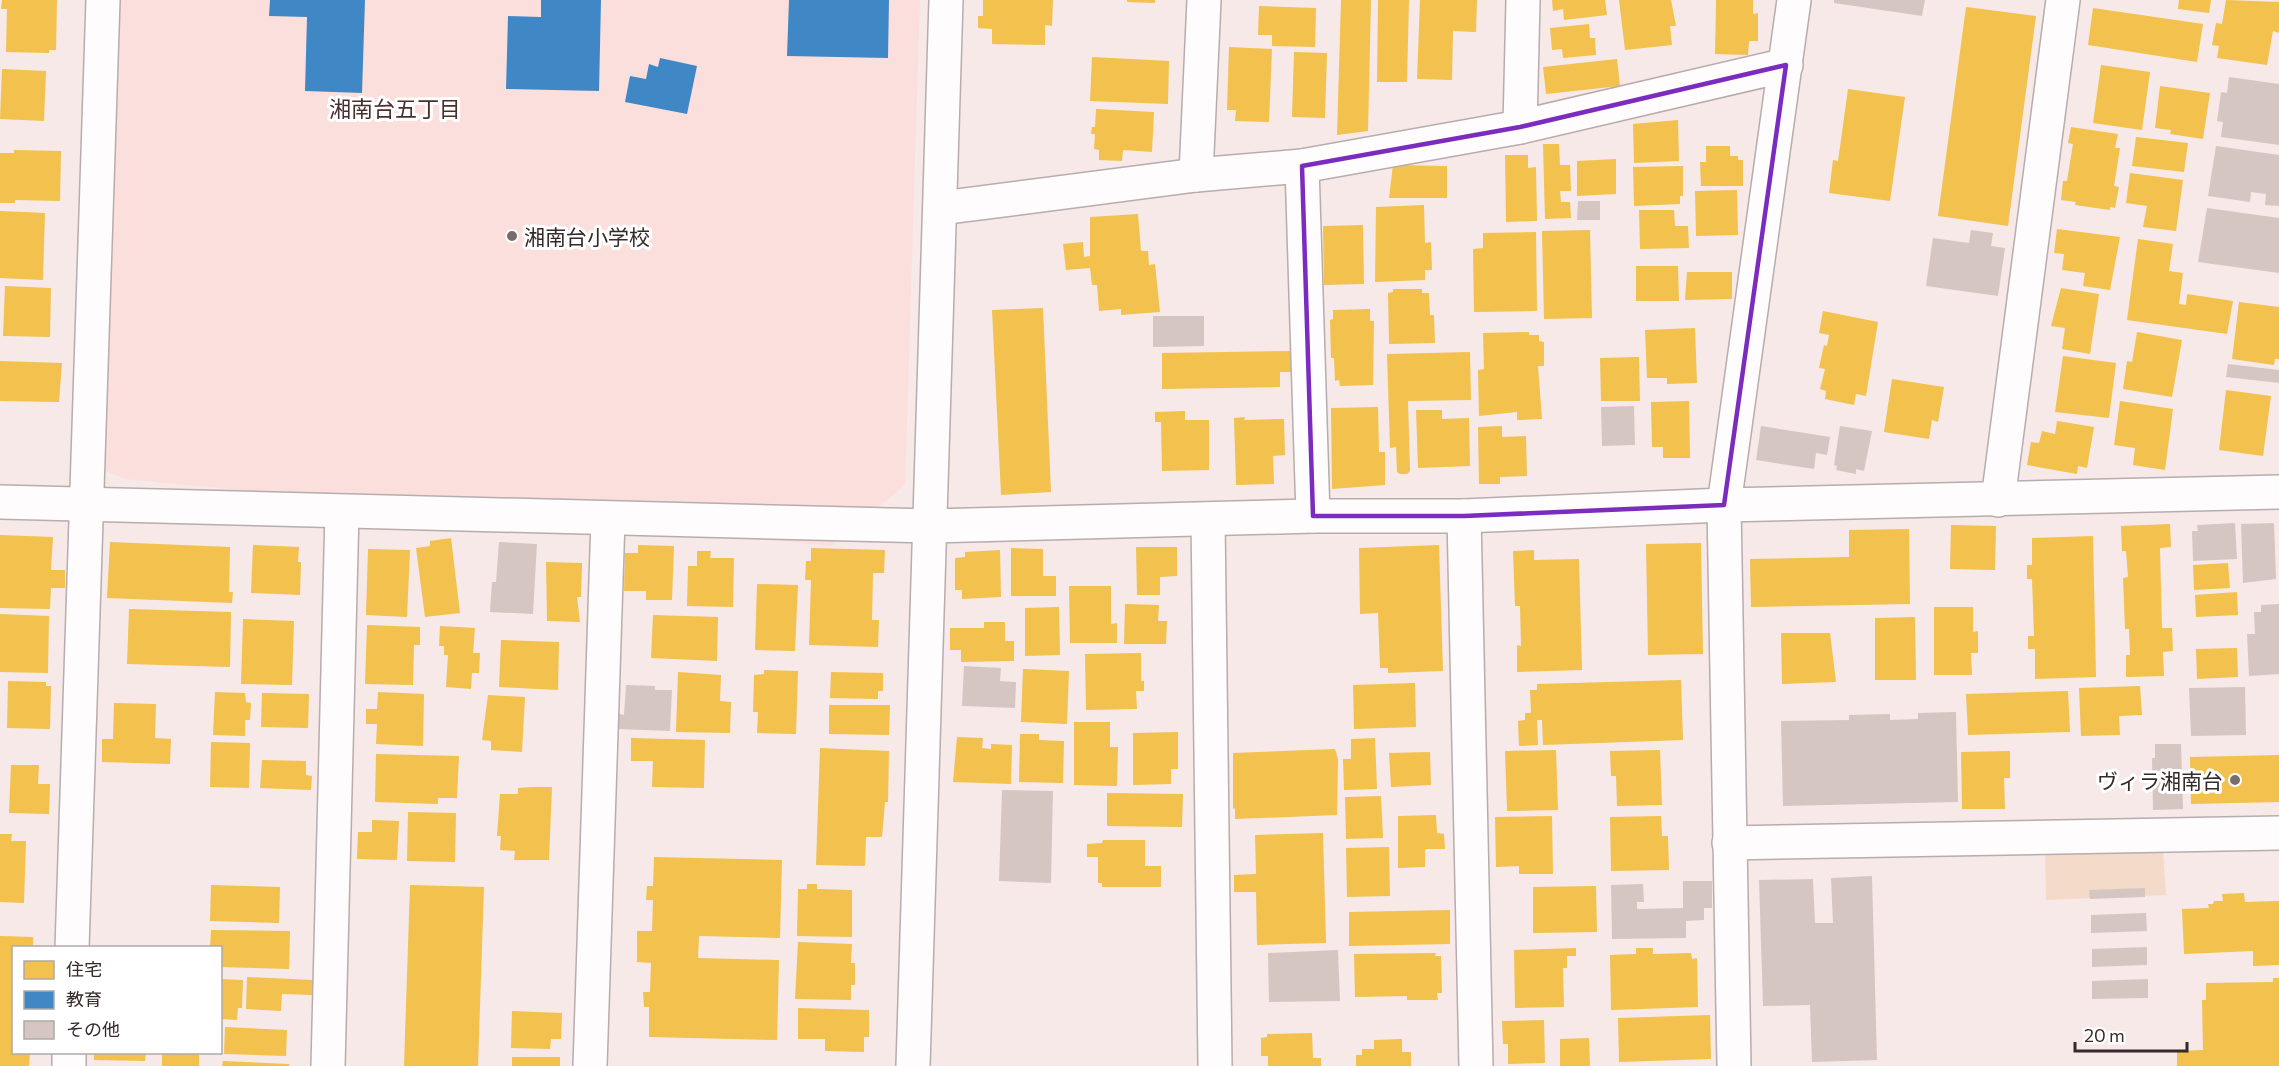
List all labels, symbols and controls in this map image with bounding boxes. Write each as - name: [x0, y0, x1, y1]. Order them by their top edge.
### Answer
- district label: 湘南台五丁目: [329, 95, 461, 122]
- place label: 湘南台小学校: [524, 224, 650, 249]
- marker: 湘南台小学校: [505, 229, 519, 243]
- place label: ヴィラ湘南台: [2097, 768, 2223, 793]
- marker: ヴィラ湘南台: [2228, 773, 2242, 787]
- legend: [12, 946, 222, 1054]
- text: 住宅: [66, 958, 102, 980]
- text: 教育: [66, 988, 102, 1010]
- scale bar: [2075, 1015, 2188, 1053]
- text: その他: [66, 1018, 120, 1040]
- text: 20 m: [2084, 1024, 2125, 1046]

